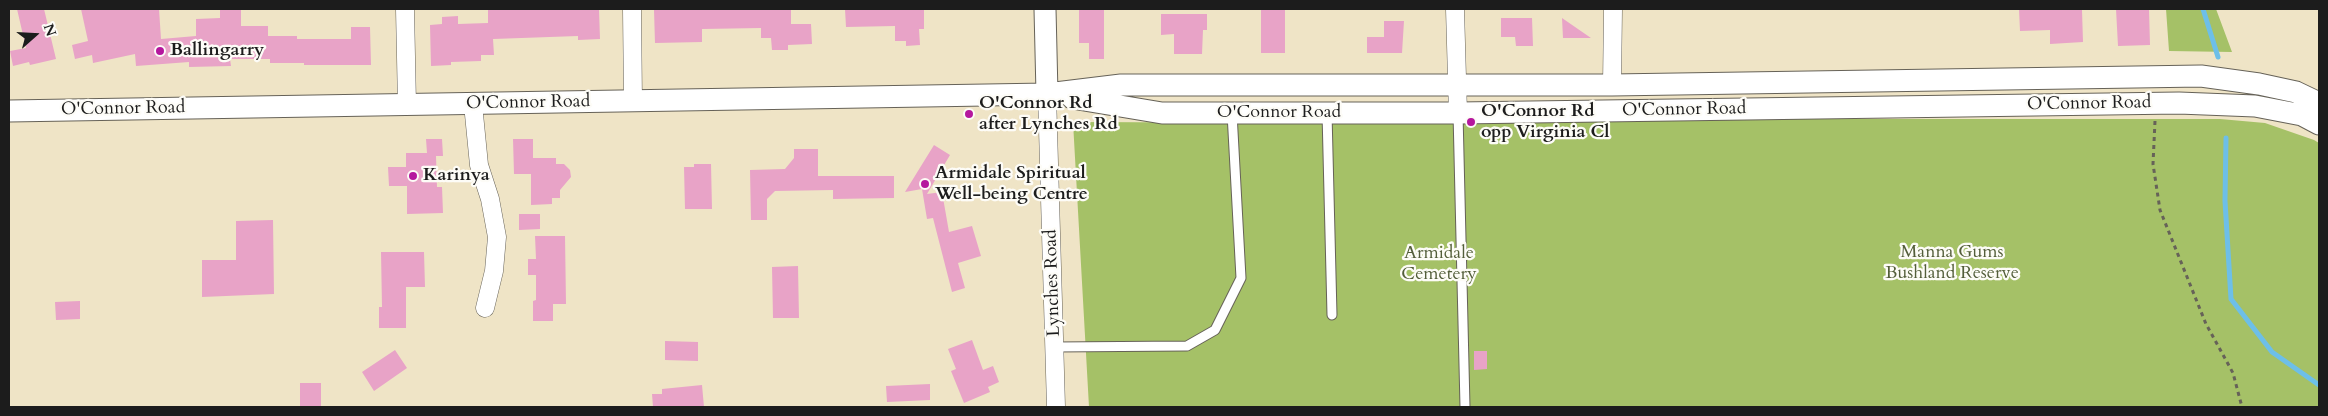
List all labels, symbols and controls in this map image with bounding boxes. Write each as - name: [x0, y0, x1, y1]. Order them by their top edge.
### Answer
- north arrow: [10, 10, 60, 60]
- text: N: [39, 21, 61, 39]
- place label: Ballingarry: [170, 40, 264, 62]
- marker: Ballingarry: [154, 45, 166, 57]
- street label: O'Connor Road: [466, 91, 590, 115]
- street label: O'Connor Road: [2027, 92, 2151, 116]
- place label: O'Connor Rd after Lynches Rd: [979, 93, 1118, 136]
- street label: O'Connor Road: [61, 97, 185, 121]
- street label: O'Connor Road: [1622, 98, 1746, 122]
- place label: O'Connor Rd opp Virginia Cl: [1481, 101, 1610, 144]
- street label: O'Connor Road: [1217, 102, 1341, 124]
- marker: O'Connor Rd after Lynches Rd: [963, 108, 975, 120]
- marker: O'Connor Rd opp Virginia Cl: [1465, 116, 1477, 128]
- place label: Armidale Spiritual Well-being Centre: [935, 163, 1088, 205]
- place label: Karinya: [423, 165, 490, 187]
- marker: Karinya: [407, 170, 419, 182]
- marker: Armidale Spiritual Well-being Centre: [919, 178, 931, 190]
- street label: Lynches Road: [1040, 229, 1066, 337]
- park label: Manna Gums Bushland Reserve: [1885, 242, 2019, 284]
- park label: Armidale Cemetery: [1401, 243, 1477, 286]

